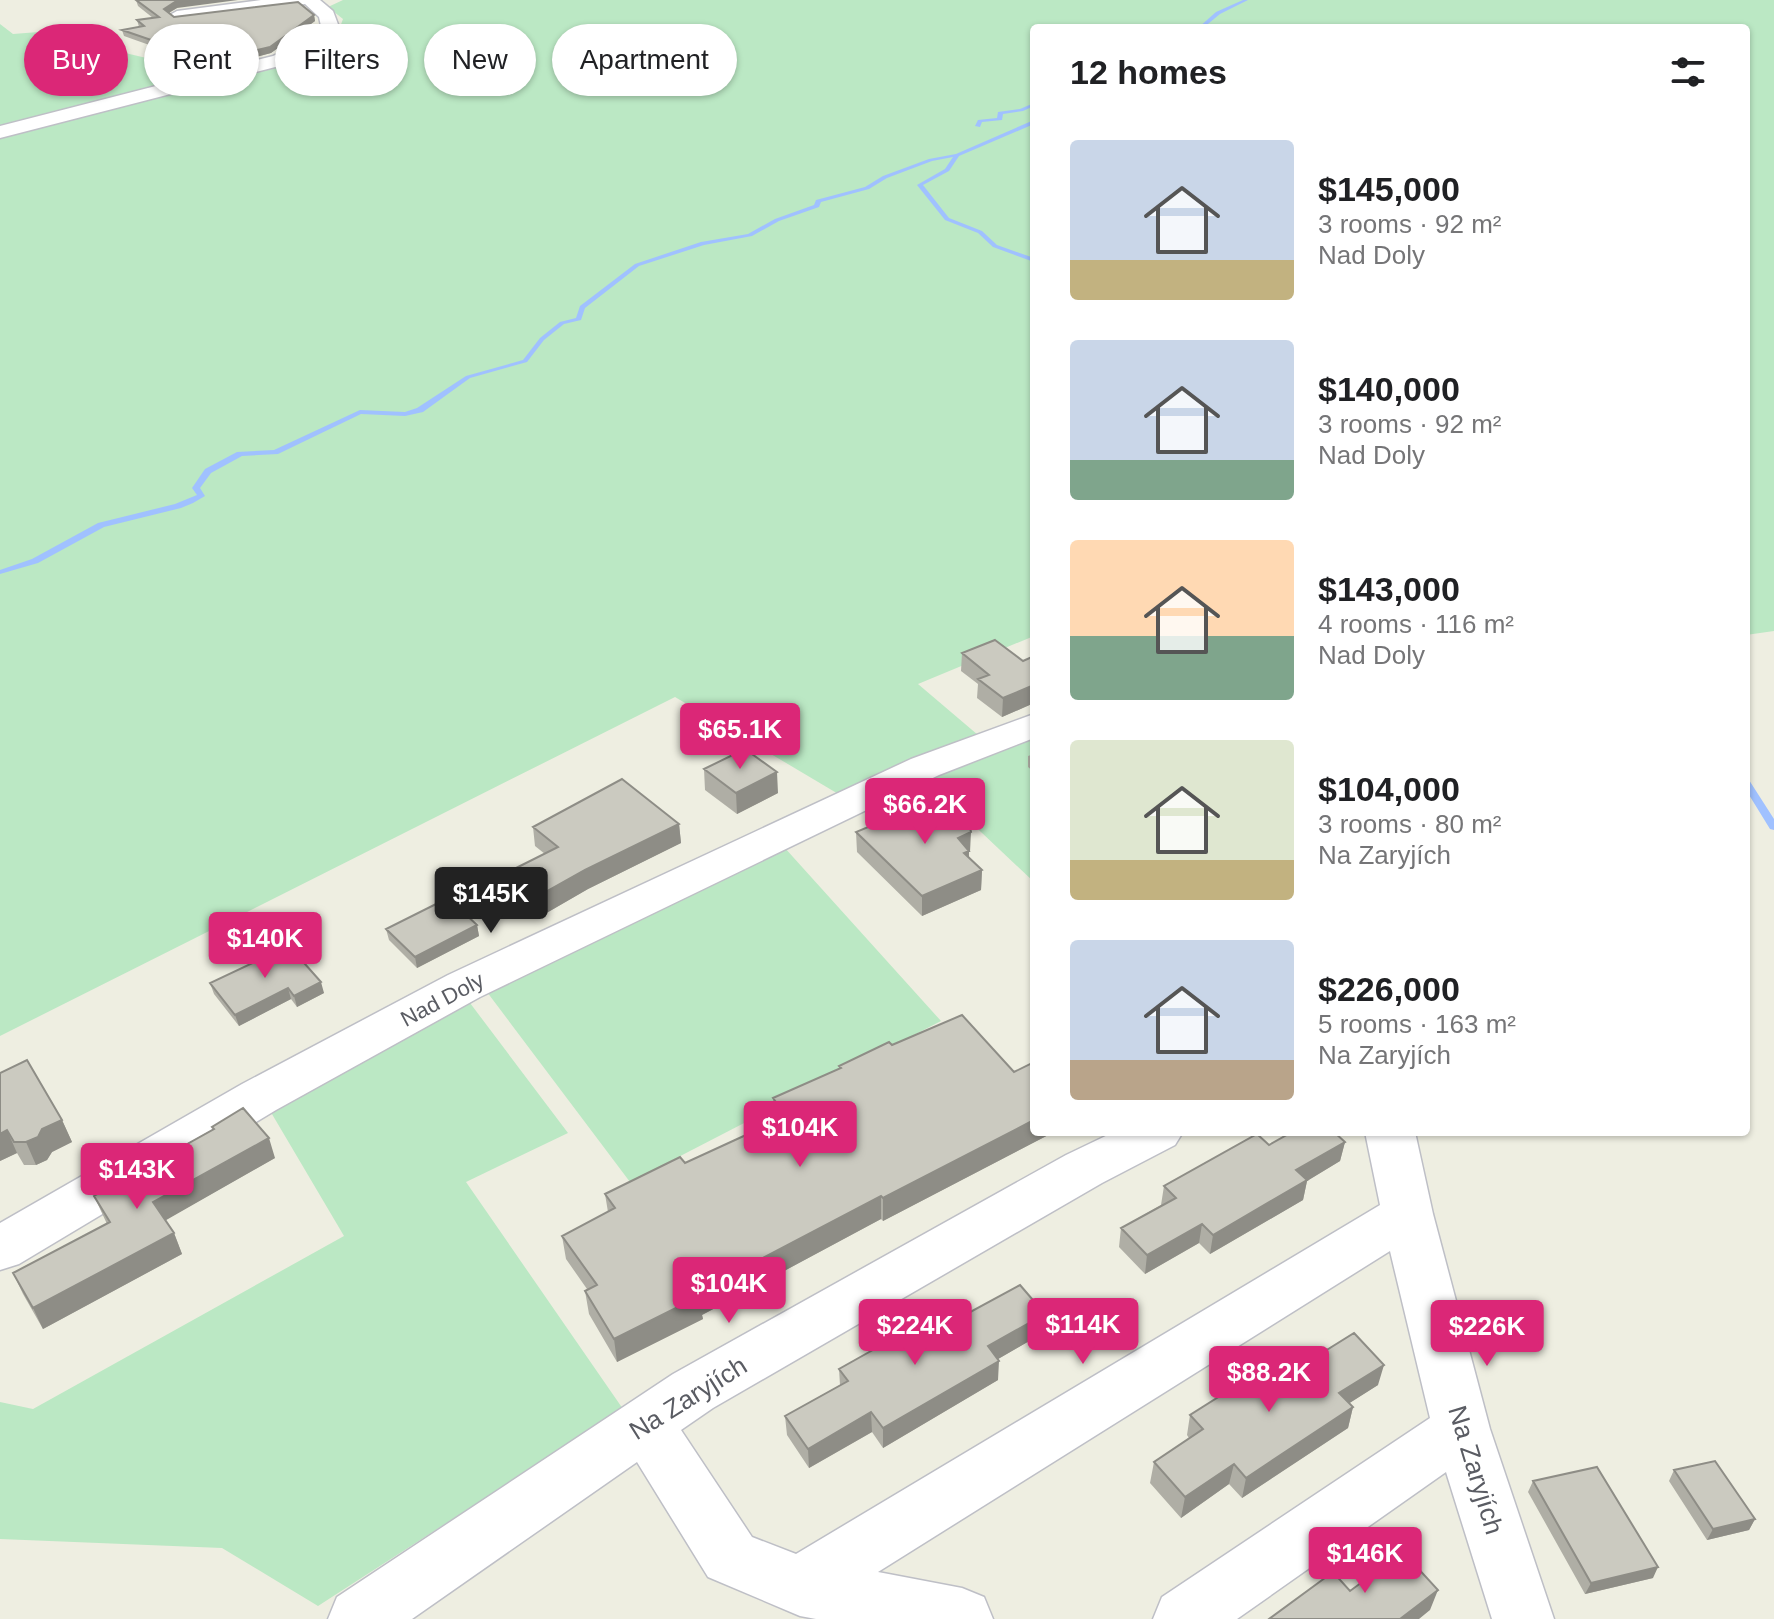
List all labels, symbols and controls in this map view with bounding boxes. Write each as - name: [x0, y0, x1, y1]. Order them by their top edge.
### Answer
- chip: Buy: [24, 24, 128, 96]
- chip: Rent: [144, 24, 259, 96]
- chip: Filters: [275, 24, 408, 96]
- chip: New: [424, 24, 536, 96]
- chip: Apartment: [552, 24, 737, 96]
- icon: filters: [1666, 50, 1710, 94]
- text: 12 homes: [1070, 53, 1227, 91]
- text: $145,000: [1318, 170, 1460, 208]
- icon: home: [1134, 172, 1230, 268]
- text: 3 rooms · 92 m²: [1318, 209, 1502, 239]
- text: Nad Doly: [1318, 240, 1425, 270]
- text: $140,000: [1318, 370, 1460, 408]
- icon: home: [1134, 372, 1230, 468]
- text: 3 rooms · 92 m²: [1318, 409, 1502, 439]
- text: Nad Doly: [1318, 440, 1425, 470]
- text: $143,000: [1318, 570, 1460, 608]
- icon: home: [1134, 572, 1230, 668]
- text: 4 rooms · 116 m²: [1318, 609, 1514, 639]
- text: Nad Doly: [1318, 640, 1425, 670]
- pin: $65.1K: [675, 703, 805, 771]
- text: $65.1K: [698, 714, 782, 744]
- text: $104,000: [1318, 770, 1460, 808]
- icon: home: [1134, 772, 1230, 868]
- pin: $66.2K: [860, 778, 990, 846]
- text: $66.2K: [883, 789, 967, 819]
- text: 3 rooms · 80 m²: [1318, 809, 1502, 839]
- text: Na Zaryjích: [1318, 840, 1451, 870]
- pin: $145K: [435, 867, 547, 935]
- text: $145K: [453, 878, 529, 908]
- pin: $140K: [209, 912, 321, 980]
- text: $140K: [227, 923, 303, 953]
- street label: Nad Doly: [396, 967, 488, 1032]
- text: $226,000: [1318, 970, 1460, 1008]
- icon: home: [1134, 972, 1230, 1068]
- text: 5 rooms · 163 m²: [1318, 1009, 1516, 1039]
- text: Na Zaryjích: [1318, 1040, 1451, 1070]
- pin: $104K: [744, 1101, 856, 1169]
- text: $104K: [762, 1112, 838, 1142]
- pin: $143K: [81, 1143, 193, 1211]
- text: $143K: [99, 1154, 175, 1184]
- pin: $104K: [673, 1257, 785, 1325]
- text: $104K: [691, 1268, 767, 1298]
- pin: $114K: [1027, 1298, 1139, 1366]
- pin: $224K: [859, 1299, 971, 1367]
- pin: $226K: [1431, 1300, 1543, 1368]
- text: $114K: [1045, 1309, 1121, 1339]
- text: $224K: [877, 1310, 953, 1340]
- text: $226K: [1449, 1311, 1525, 1341]
- pin: $88.2K: [1204, 1346, 1334, 1414]
- street label: Na Zaryjích: [624, 1350, 752, 1446]
- text: $88.2K: [1227, 1357, 1311, 1387]
- street label: Na Zaryjích: [1442, 1402, 1510, 1538]
- pin: $146K: [1309, 1527, 1421, 1595]
- text: $146K: [1327, 1538, 1403, 1568]

